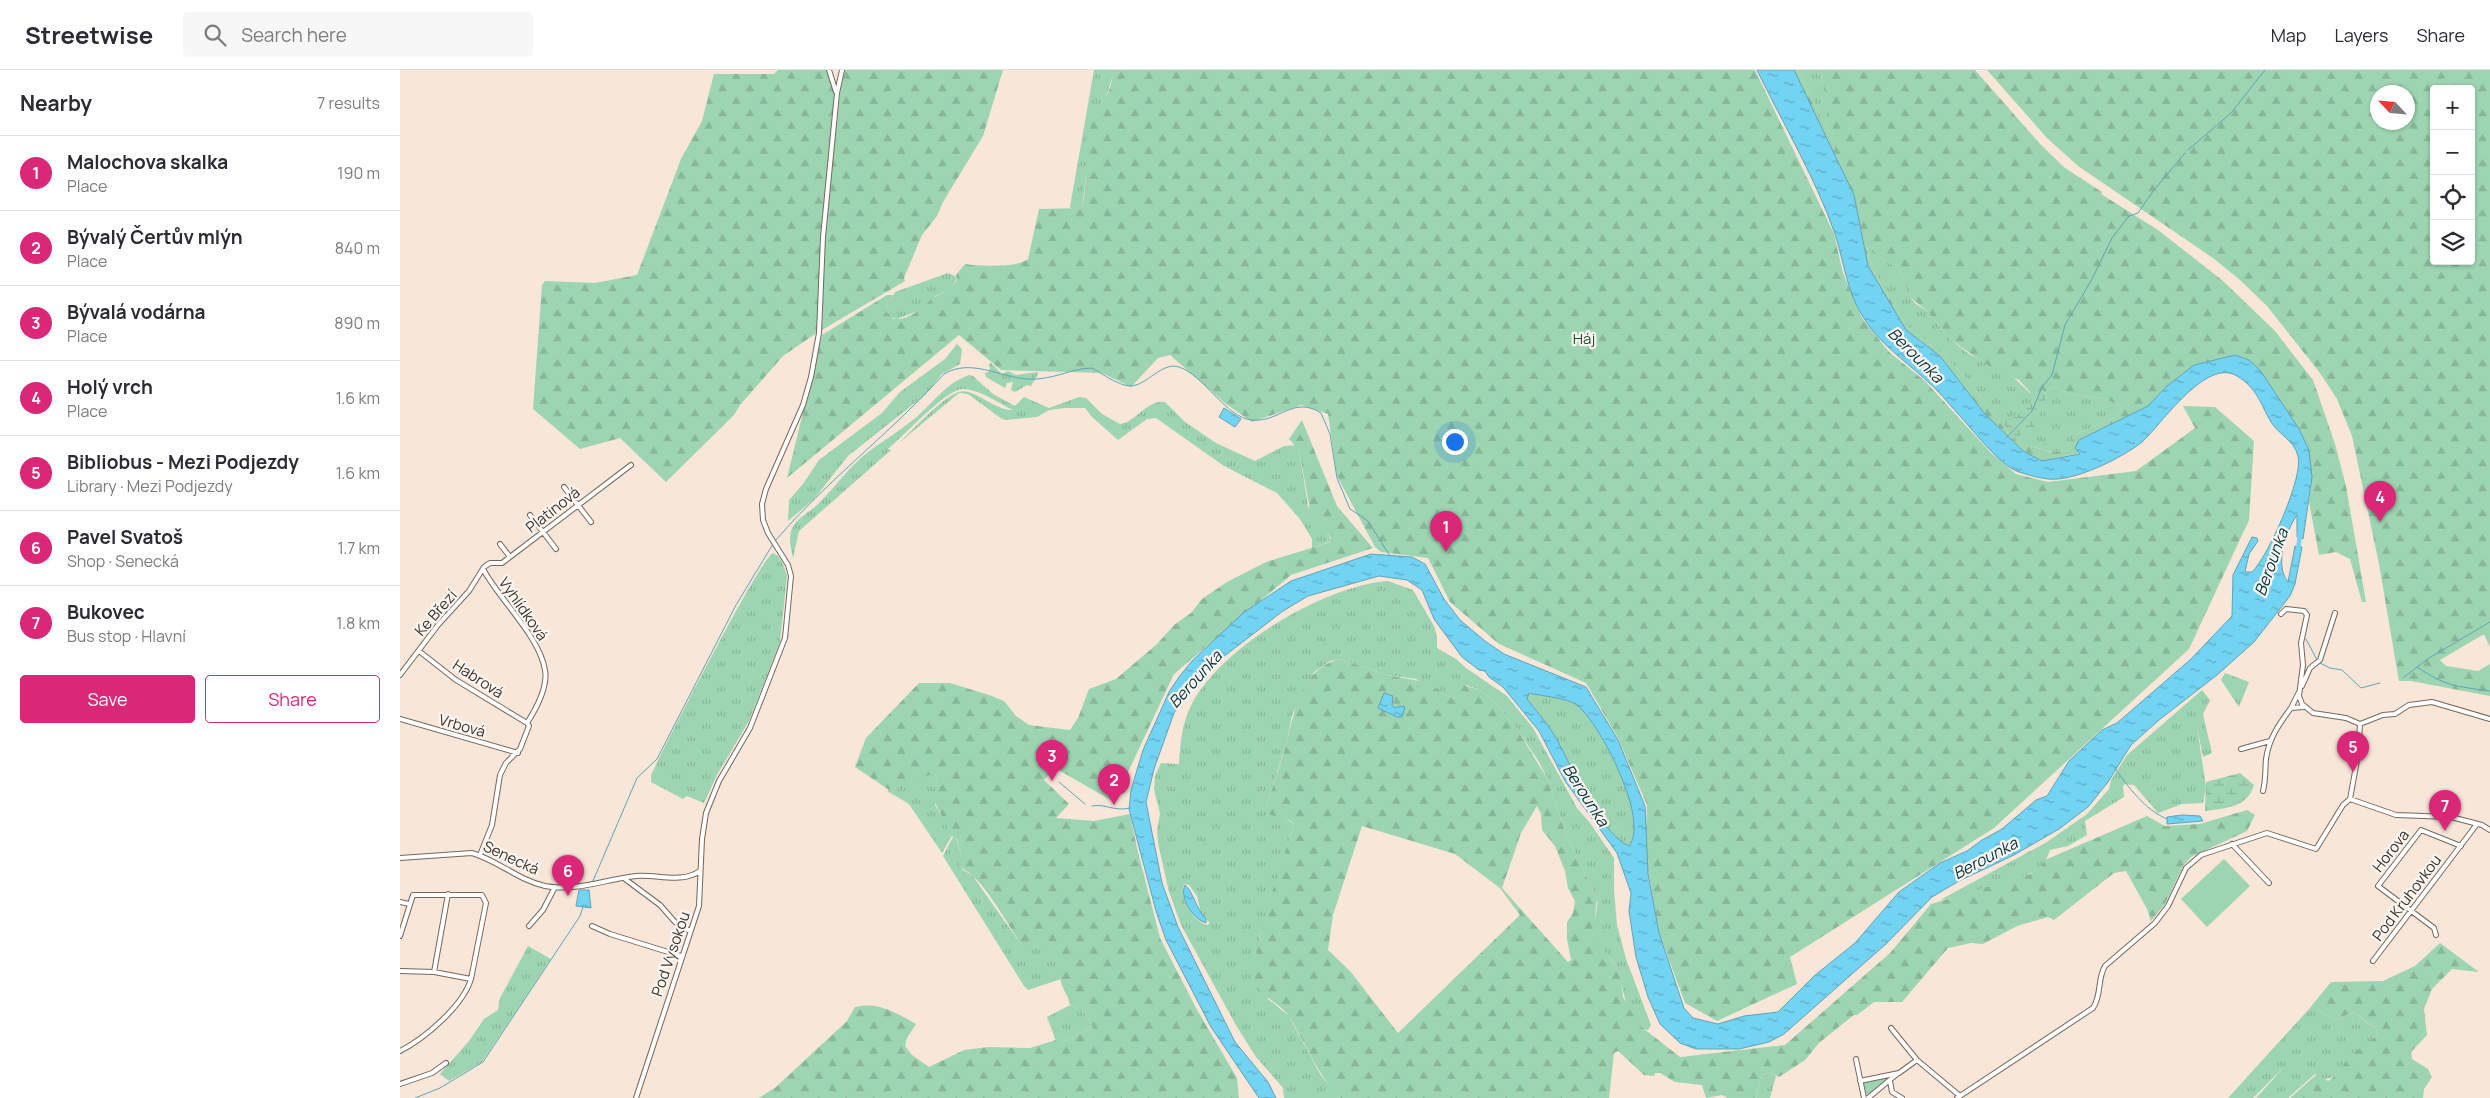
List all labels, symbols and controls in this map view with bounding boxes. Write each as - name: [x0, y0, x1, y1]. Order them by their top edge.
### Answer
- search box: [183, 12, 533, 57]
- text: Streetwise: [25, 18, 153, 51]
- icon: search: [201, 21, 229, 49]
- text: Search here: [241, 22, 347, 48]
- text: Map: [2271, 23, 2306, 47]
- text: Layers: [2334, 23, 2388, 47]
- text: Share: [2416, 23, 2465, 47]
- north arrow: [2370, 85, 2415, 130]
- map controls: [2430, 85, 2475, 265]
- button: +: [2430, 85, 2475, 130]
- text: Nearby: [20, 89, 92, 117]
- text: 7 results: [317, 92, 380, 114]
- button: −: [2430, 130, 2475, 175]
- text: Malochova skalka: [67, 149, 228, 175]
- text: 1: [32, 162, 40, 184]
- text: 190 m: [337, 162, 380, 184]
- text: Place: [67, 175, 107, 197]
- button: locate: [2430, 175, 2475, 220]
- button: layers: [2430, 220, 2475, 265]
- text: Bývalý Čertův mlýn: [67, 224, 243, 250]
- text: 2: [31, 237, 41, 259]
- text: 840 m: [335, 237, 380, 259]
- text: Place: [67, 250, 107, 272]
- text: Bývalá vodárna: [67, 299, 206, 325]
- text: 3: [31, 312, 41, 334]
- text: 890 m: [334, 312, 380, 334]
- water label: Berounka: [1883, 322, 1949, 388]
- text: Place: [67, 325, 107, 347]
- park label: Háj: [1573, 328, 1595, 349]
- text: Holý vrch: [67, 374, 153, 400]
- text: 4: [31, 387, 41, 409]
- text: 1.6 km: [336, 387, 380, 409]
- text: Place: [67, 400, 107, 422]
- your location: [1442, 429, 1468, 455]
- text: Bibliobus - Mezi Podjezdy: [67, 449, 299, 475]
- text: 5: [31, 462, 41, 484]
- text: 1.6 km: [336, 462, 380, 484]
- text: Library · Mezi Podjezdy: [67, 475, 233, 497]
- pin: 4: [2364, 481, 2396, 522]
- street label: Platinová: [521, 482, 584, 537]
- pin: 1: [1430, 511, 1462, 552]
- text: Pavel Svatoš: [67, 524, 183, 550]
- water label: Berounka: [2249, 524, 2294, 599]
- text: 6: [31, 537, 41, 559]
- text: 1.7 km: [338, 537, 380, 559]
- text: Shop · Senecká: [67, 550, 179, 572]
- street label: Vyhlídková: [494, 573, 553, 645]
- street label: Ke Březí: [410, 585, 462, 640]
- text: Bukovec: [67, 599, 145, 625]
- text: 7: [32, 612, 40, 634]
- text: 1.8 km: [336, 612, 380, 634]
- text: Bus stop · Hlavní: [67, 625, 186, 647]
- water label: Berounka: [1163, 645, 1227, 712]
- street label: Habrová: [449, 654, 508, 703]
- button: Save: [20, 675, 195, 723]
- button: Share: [205, 675, 380, 723]
- street label: Vrbová: [436, 709, 488, 742]
- pin: 5: [2337, 731, 2369, 772]
- pin: 3: [1036, 740, 1068, 781]
- water label: Berounka: [1558, 760, 1615, 831]
- pin: 2: [1098, 764, 1130, 805]
- pin: 7: [2429, 790, 2461, 831]
- street label: Horova: [2367, 825, 2414, 876]
- water label: Berounka: [1949, 831, 2022, 884]
- street label: Senecká: [480, 835, 543, 880]
- street label: Pod Kruhovkou: [2367, 850, 2446, 945]
- pin: 6: [552, 855, 584, 896]
- street label: Pod Vysokou: [646, 909, 695, 999]

